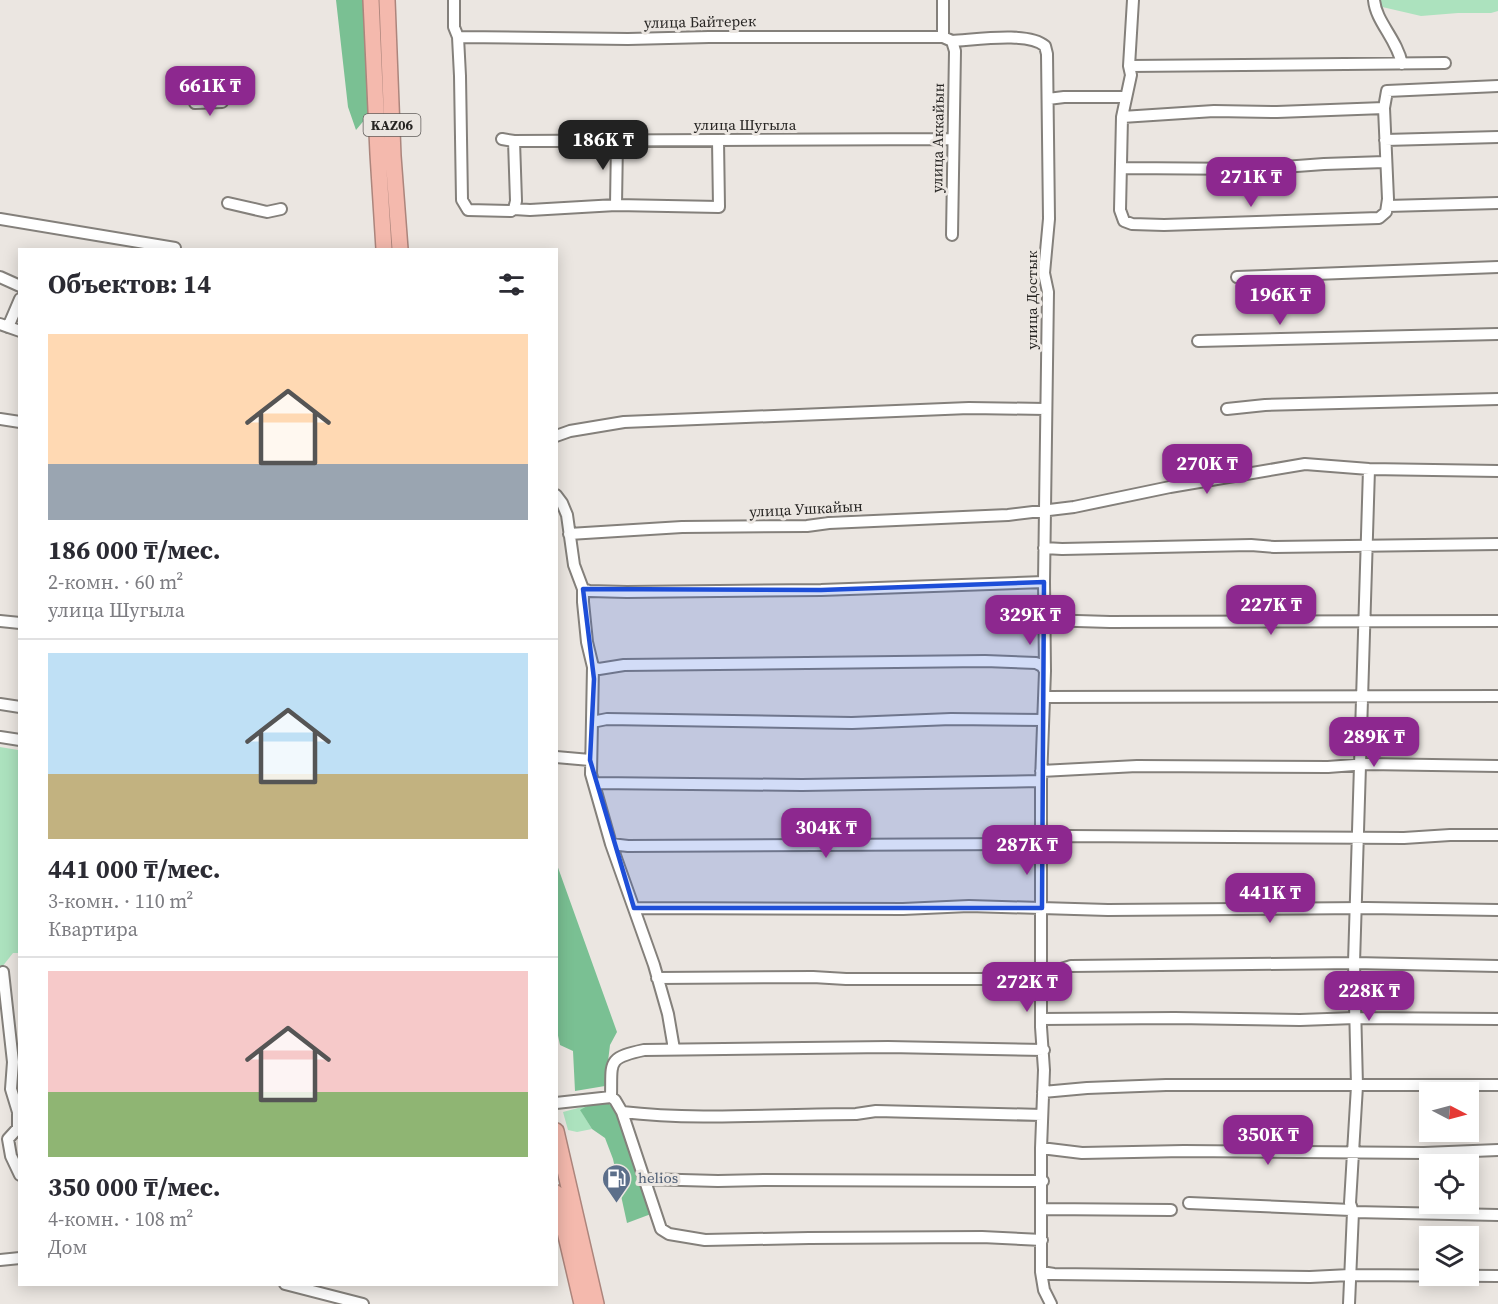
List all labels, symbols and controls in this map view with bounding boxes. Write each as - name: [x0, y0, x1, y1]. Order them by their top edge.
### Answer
- street label: улица Байтерек: [644, 10, 757, 33]
- pin: 661K ₸: [161, 66, 259, 117]
- text: 661K ₸: [179, 71, 241, 99]
- street label: улица Аккайын: [926, 83, 949, 193]
- road number: KАZ06: [364, 114, 420, 136]
- street label: улица Шугыла: [694, 114, 797, 135]
- pin: 186K ₸: [554, 120, 652, 171]
- text: 186K ₸: [572, 125, 634, 153]
- pin: 271K ₸: [1202, 157, 1300, 208]
- text: 271K ₸: [1220, 162, 1282, 190]
- street label: улица Достык: [1021, 250, 1042, 349]
- text: Объектов: 14: [48, 266, 211, 302]
- icon: filters: [495, 268, 528, 301]
- pin: 196K ₸: [1231, 275, 1329, 326]
- text: 196K ₸: [1249, 280, 1311, 308]
- icon: home: [234, 373, 342, 481]
- pin: 270K ₸: [1158, 444, 1256, 495]
- text: 270K ₸: [1176, 449, 1238, 477]
- street label: улица Ушкайын: [749, 495, 863, 522]
- text: 186 000 ₸/мес.: [48, 532, 221, 568]
- text: 2-комн. · 60 m²: [48, 568, 183, 596]
- pin: 227K ₸: [1222, 585, 1320, 636]
- text: 227K ₸: [1240, 590, 1302, 618]
- pin: 329K ₸: [981, 595, 1079, 646]
- text: улица Шугыла: [48, 596, 185, 624]
- text: 329K ₸: [999, 600, 1061, 628]
- icon: home: [234, 692, 342, 800]
- pin: 289K ₸: [1325, 717, 1423, 768]
- text: 289K ₸: [1343, 722, 1405, 750]
- pin: 304K ₸: [777, 808, 875, 859]
- text: 304K ₸: [795, 813, 857, 841]
- pin: 287K ₸: [978, 825, 1076, 876]
- text: 287K ₸: [996, 830, 1058, 858]
- text: 441 000 ₸/мес.: [48, 851, 221, 887]
- pin: 441K ₸: [1221, 873, 1319, 924]
- text: 441K ₸: [1239, 878, 1301, 906]
- text: 3-комн. · 110 m²: [48, 887, 193, 915]
- text: Квартира: [48, 915, 138, 943]
- pin: 272K ₸: [978, 962, 1076, 1013]
- text: 272K ₸: [996, 967, 1058, 995]
- pin: 228K ₸: [1320, 971, 1418, 1022]
- text: 228K ₸: [1338, 976, 1400, 1004]
- icon: home: [234, 1010, 342, 1118]
- north arrow: [1419, 1082, 1479, 1142]
- map controls: [1419, 1082, 1479, 1286]
- pin: 350K ₸: [1219, 1115, 1317, 1166]
- text: 350K ₸: [1237, 1120, 1299, 1148]
- button: locate: [1419, 1154, 1479, 1214]
- fuel station icon: helios: [601, 1162, 633, 1204]
- place label: helios: [638, 1167, 678, 1188]
- text: 350 000 ₸/мес.: [48, 1169, 221, 1205]
- text: 4-комн. · 108 m²: [48, 1205, 193, 1233]
- button: layers: [1419, 1226, 1479, 1286]
- text: Дом: [48, 1233, 87, 1261]

